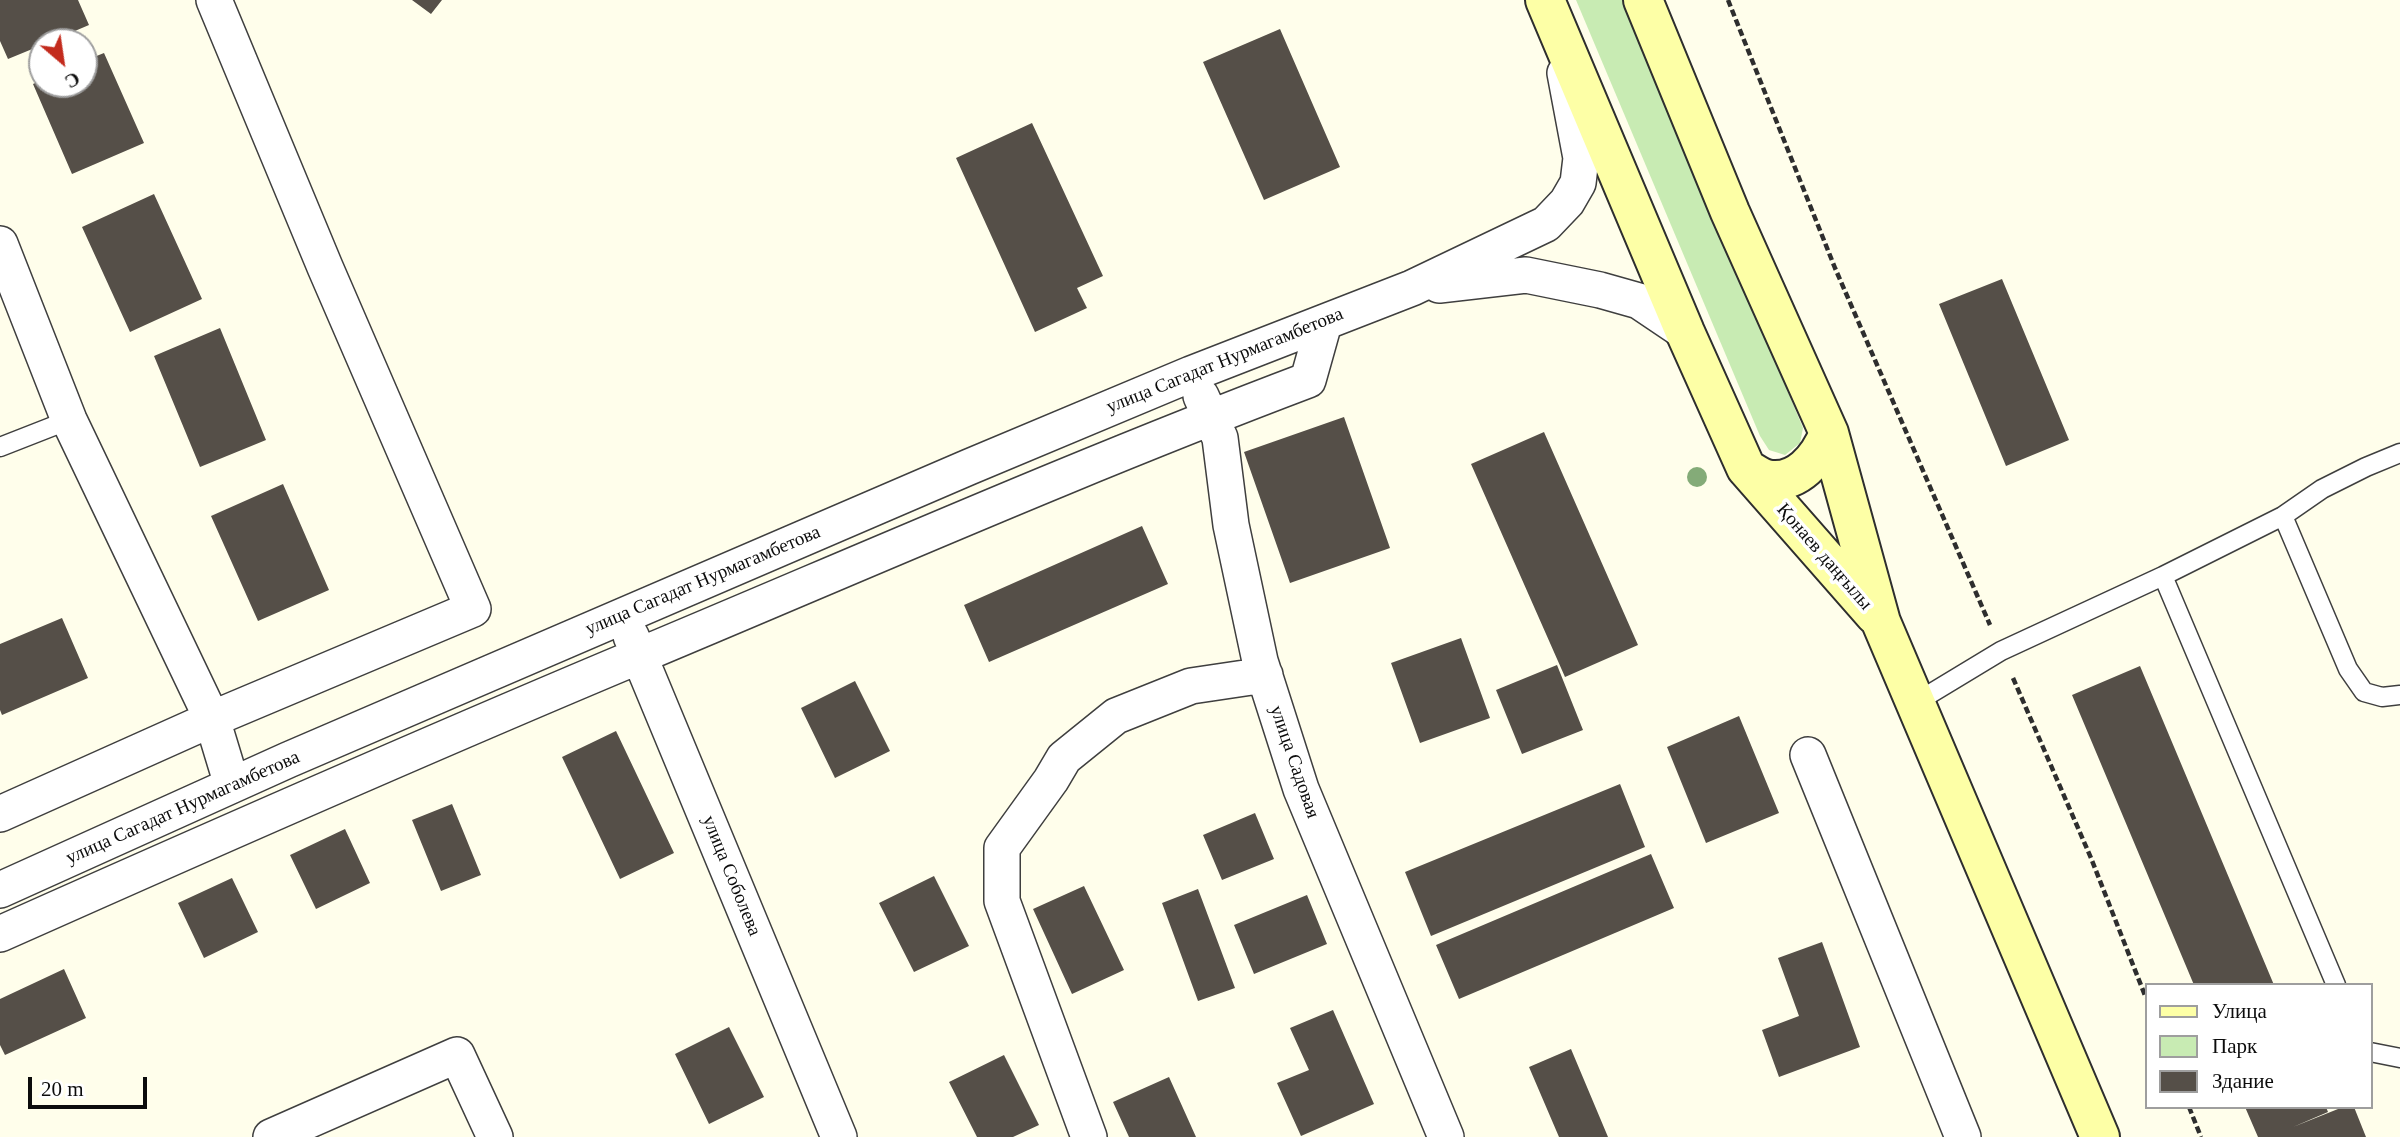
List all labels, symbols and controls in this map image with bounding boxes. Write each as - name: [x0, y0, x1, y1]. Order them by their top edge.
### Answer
- north arrow: [28, 28, 98, 98]
- text: С: [61, 68, 84, 93]
- street label: улица Сагадат Нурмагамбетова: [1103, 303, 1347, 419]
- street label: Қонаев даңғылы: [1771, 499, 1877, 615]
- street label: улица Сагадат Нурмагамбетова: [582, 521, 824, 641]
- street label: улица Садовая: [1264, 703, 1324, 821]
- street label: улица Сагадат Нурмагамбетова: [63, 746, 303, 870]
- street label: улица Соболева: [696, 812, 766, 940]
- legend: [2144, 983, 2372, 1109]
- text: Улица: [2212, 999, 2267, 1023]
- text: Парк: [2212, 1034, 2257, 1058]
- scale bar: [32, 1064, 150, 1108]
- text: Здание: [2212, 1069, 2274, 1093]
- text: 20 m: [41, 1077, 84, 1101]

